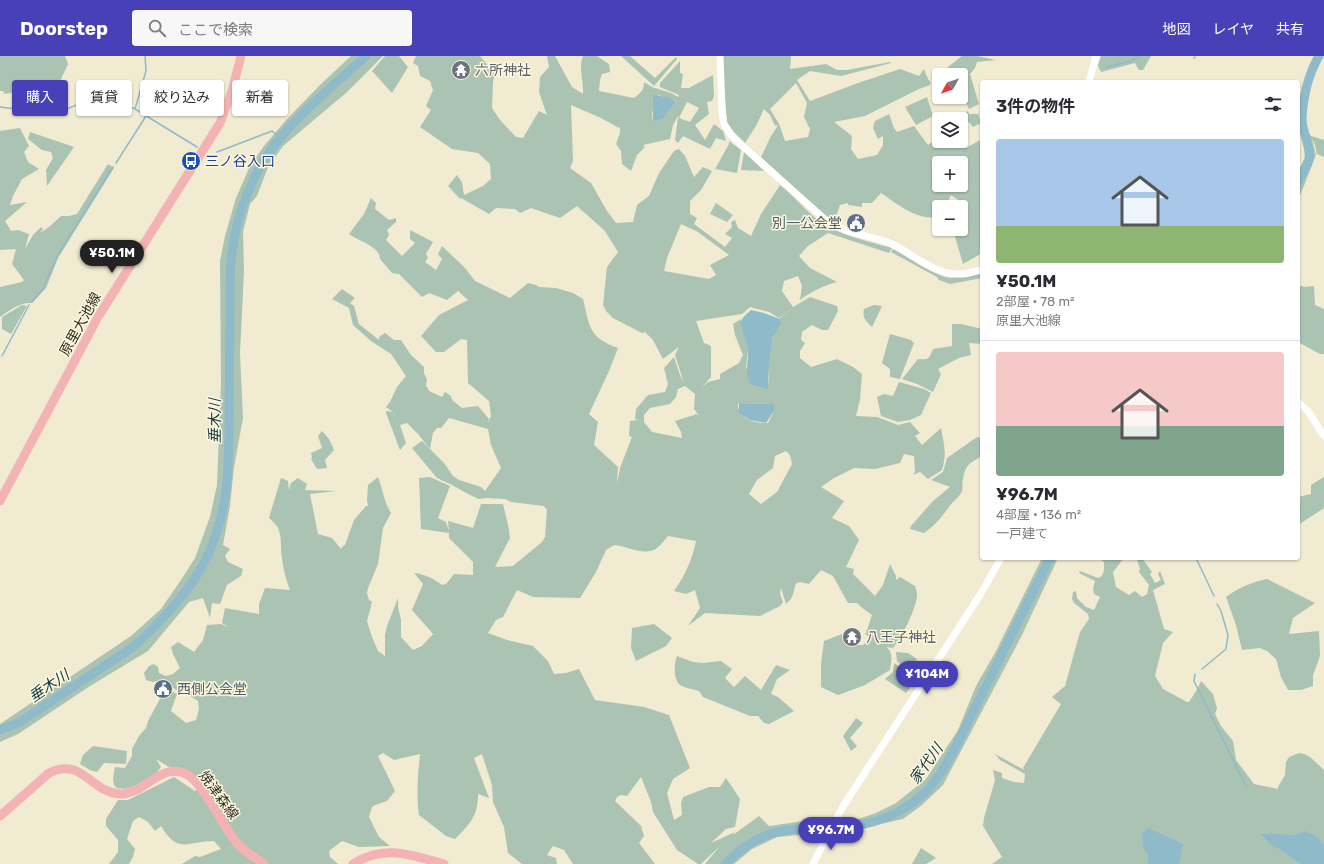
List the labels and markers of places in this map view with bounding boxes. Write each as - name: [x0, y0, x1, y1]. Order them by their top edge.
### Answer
- temple icon: 六所神社: [450, 59, 472, 81]
- place label: 六所神社: [475, 62, 531, 79]
- bus stop icon: 三ノ谷入口: [180, 150, 202, 172]
- place label: 三ノ谷入口: [205, 153, 275, 170]
- public building icon: 別一公会堂: [845, 212, 867, 234]
- place label: 別一公会堂: [772, 215, 842, 232]
- pin: ¥50.1M: [79, 240, 145, 274]
- temple icon: 八王子神社: [841, 626, 863, 648]
- place label: 八王子神社: [866, 629, 936, 646]
- pin: ¥104M: [899, 661, 955, 695]
- public building icon: 西側公会堂: [152, 678, 174, 700]
- place label: 西側公会堂: [177, 681, 247, 698]
- pin: ¥96.7M: [798, 817, 864, 851]

